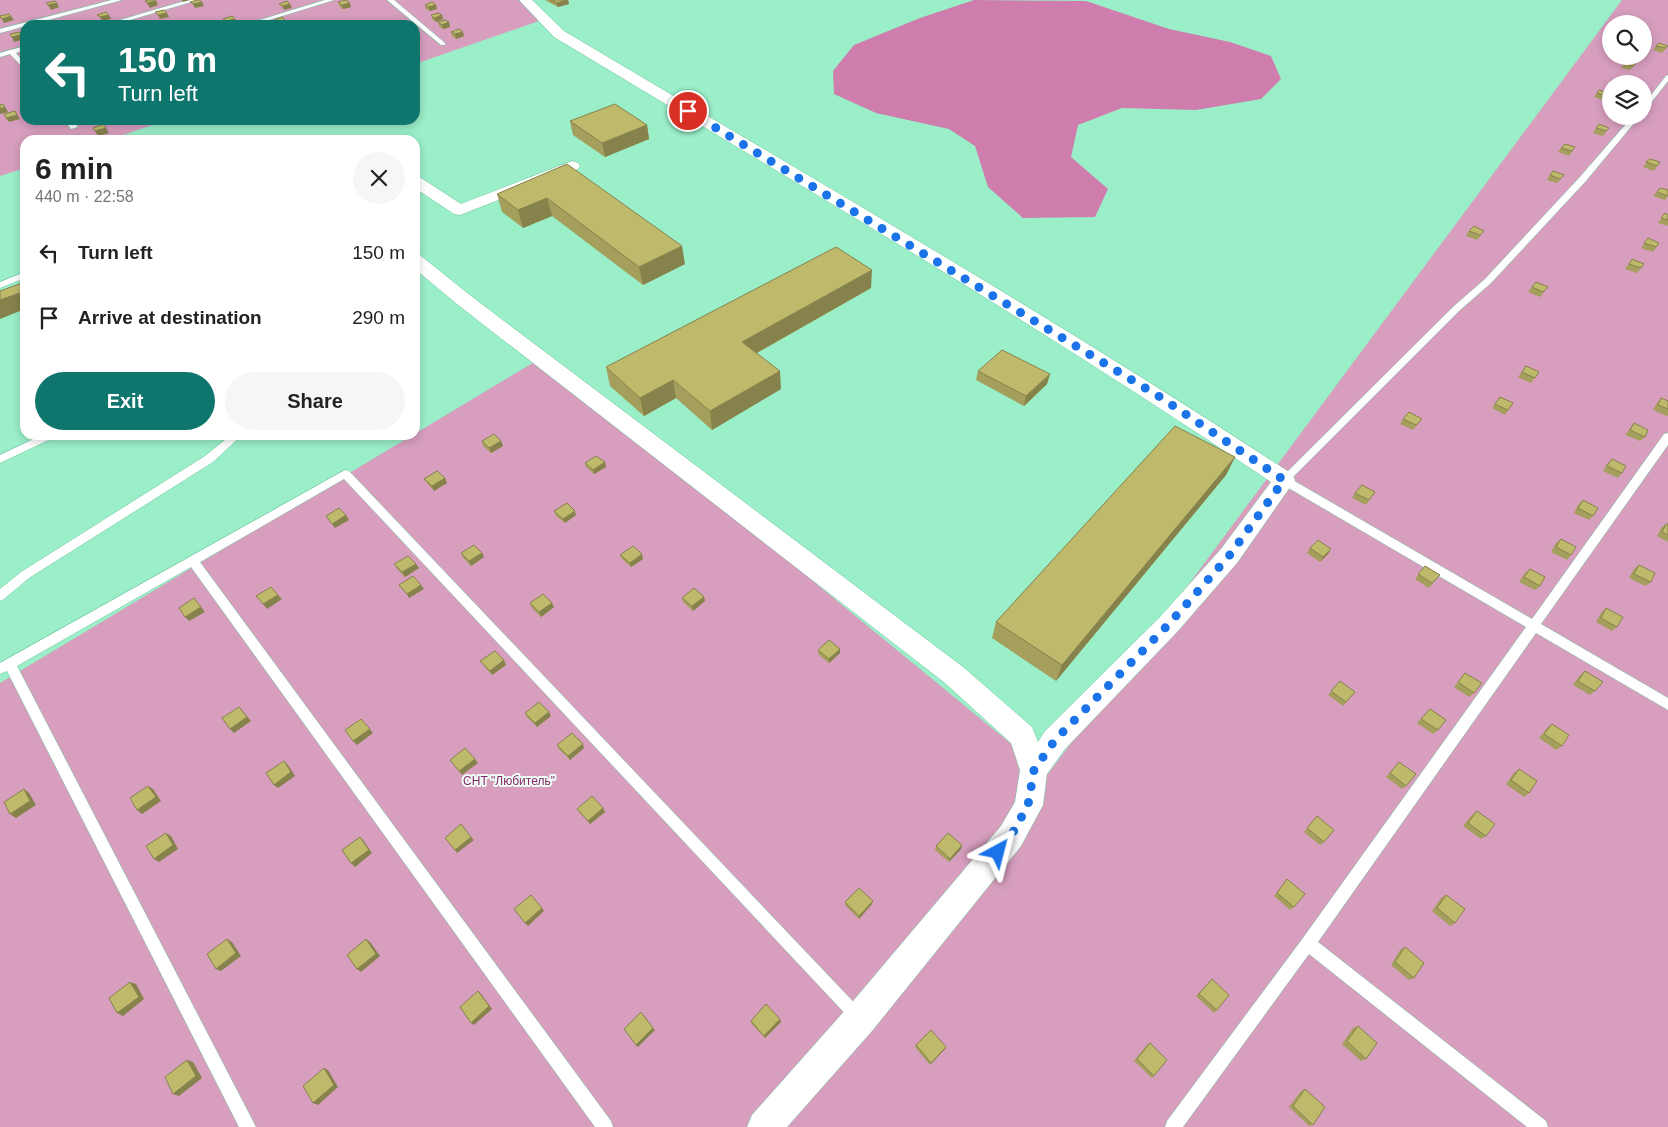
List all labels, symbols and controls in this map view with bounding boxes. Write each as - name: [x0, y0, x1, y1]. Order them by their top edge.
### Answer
- map controls: [1602, 15, 1652, 125]
- button: search: [1602, 15, 1652, 65]
- icon: left: [35, 40, 100, 105]
- text: 150 m: [118, 40, 217, 79]
- button: layers: [1602, 75, 1652, 125]
- text: Turn left: [118, 81, 198, 106]
- pin: [667, 90, 709, 132]
- icon: arrive: [674, 97, 702, 125]
- text: 6 min: [35, 152, 113, 185]
- button: close: [353, 152, 405, 204]
- text: 440 m · 22:58: [35, 188, 134, 205]
- icon: left: [35, 239, 63, 267]
- text: Turn left: [78, 242, 153, 263]
- text: 150 m: [352, 242, 405, 263]
- icon: arrive: [35, 304, 63, 332]
- text: Arrive at destination: [78, 307, 262, 328]
- text: 290 m: [352, 307, 405, 328]
- button: Exit: [35, 372, 215, 430]
- button: Share: [225, 372, 405, 430]
- park label: СНТ "Любитель": [463, 774, 555, 788]
- position arrow: [971, 825, 1023, 877]

